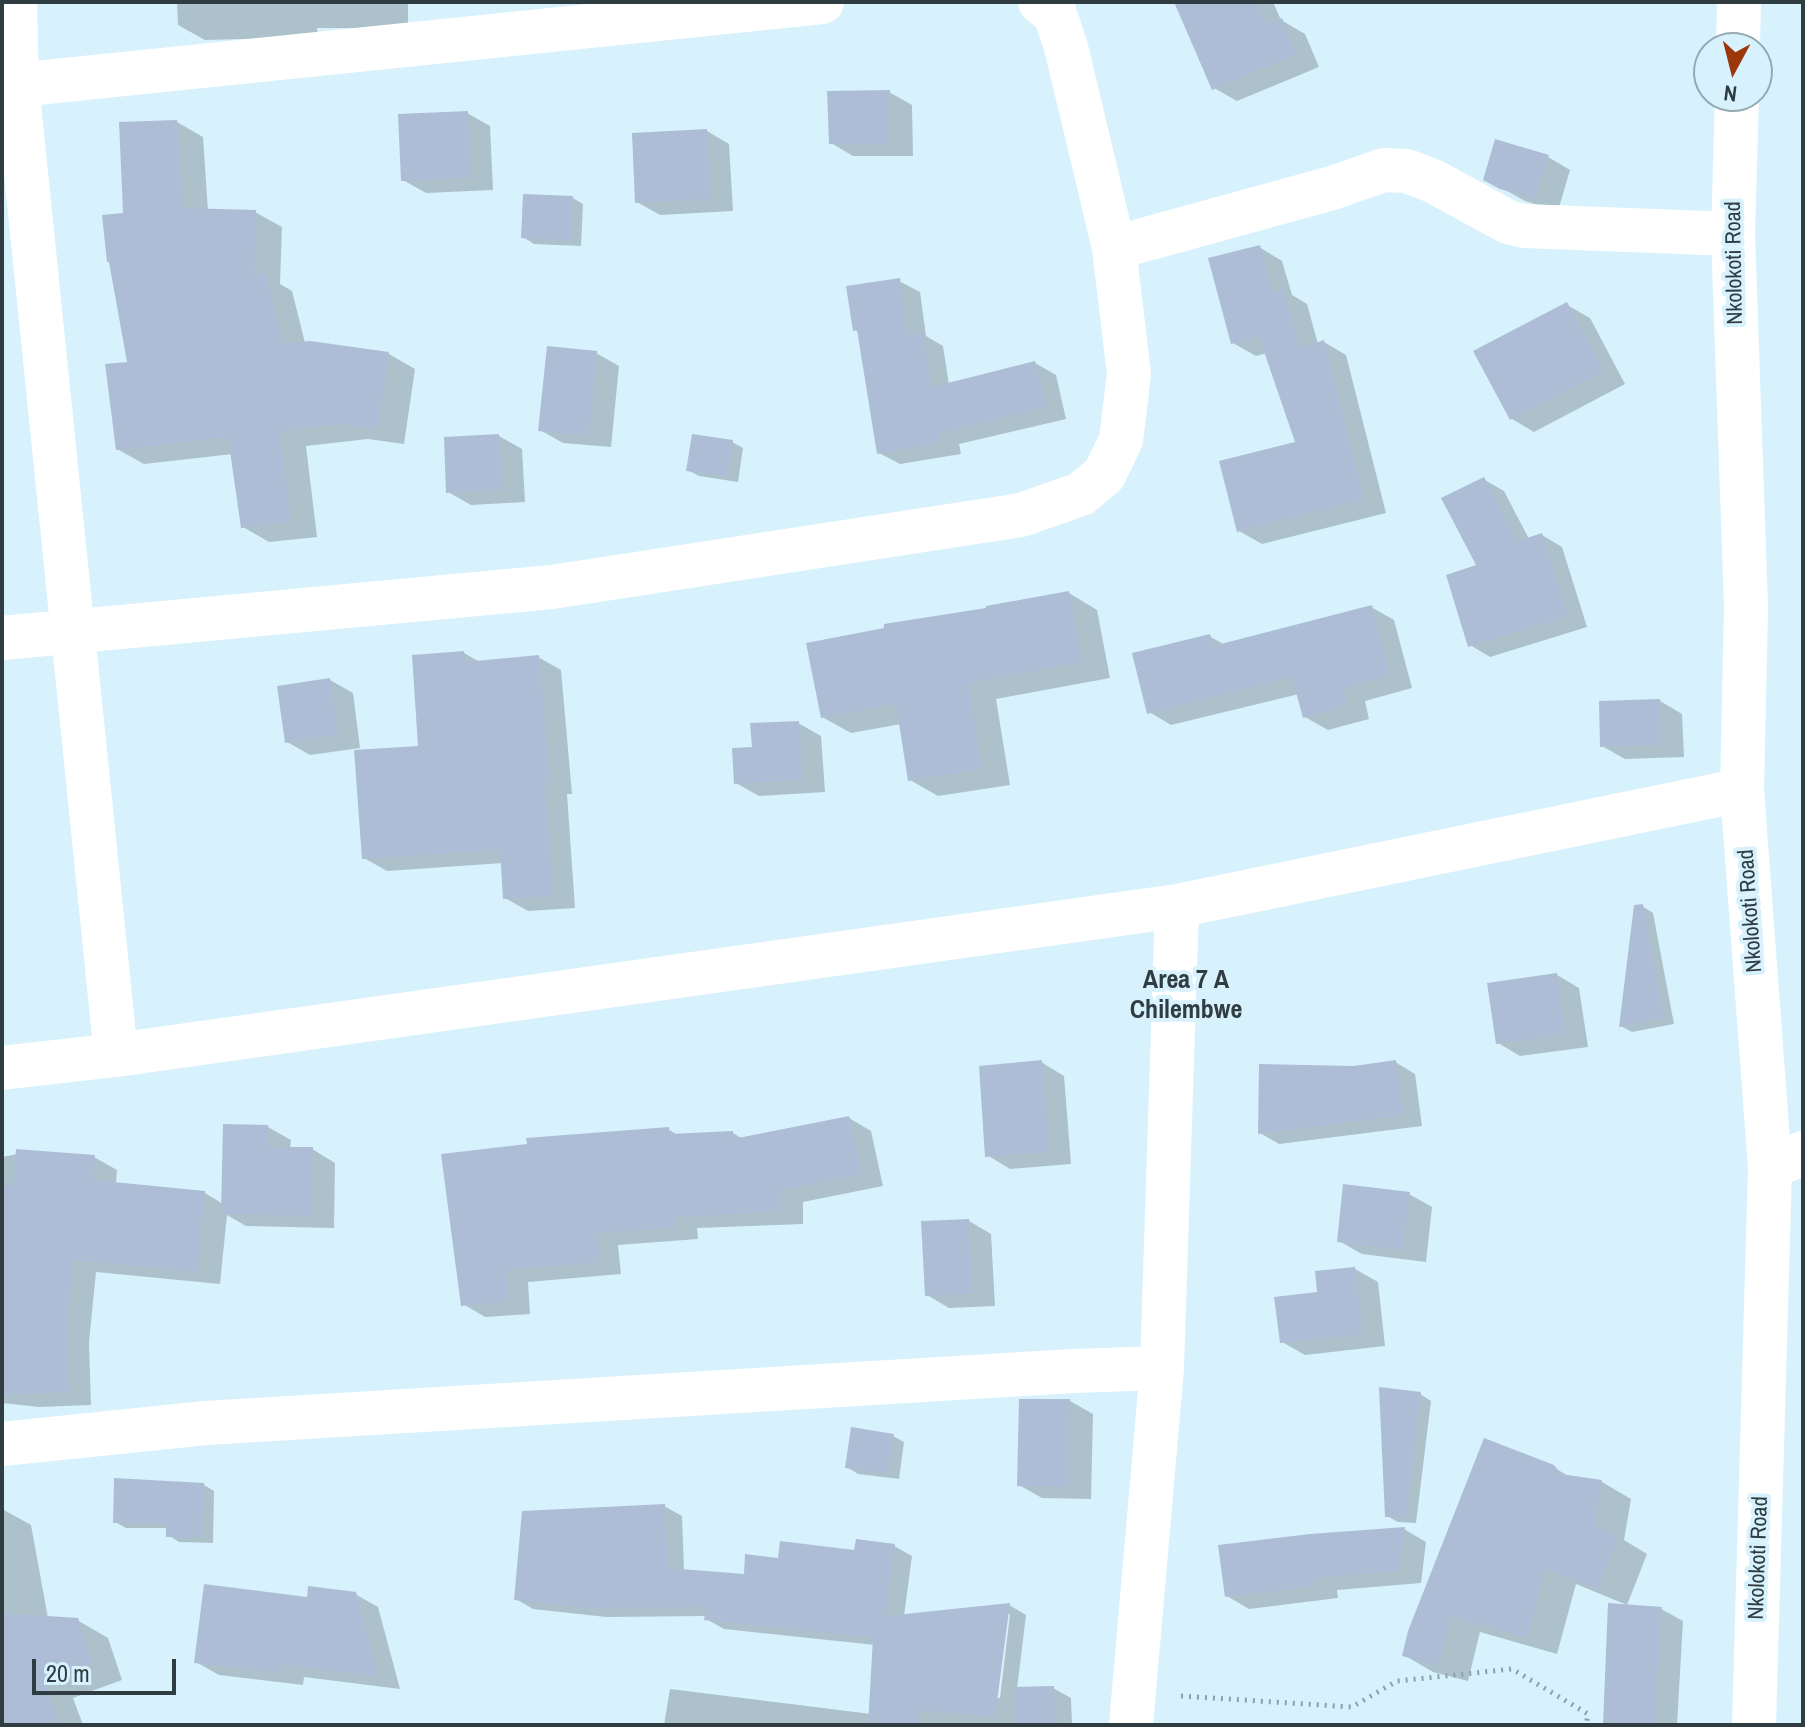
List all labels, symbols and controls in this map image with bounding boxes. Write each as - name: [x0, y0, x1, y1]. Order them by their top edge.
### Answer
- north arrow: [1693, 32, 1773, 112]
- text: N: [1722, 78, 1739, 110]
- street label: Nkolokoti Road: [1721, 201, 1749, 325]
- street label: Nkolokoti Road: [1734, 849, 1768, 973]
- district label: Area 7 A Chilembwe: [1130, 965, 1242, 1026]
- street label: Nkolokoti Road: [1744, 1496, 1774, 1620]
- scale bar: [36, 1643, 180, 1693]
- text: 20 m: [46, 1657, 90, 1689]

